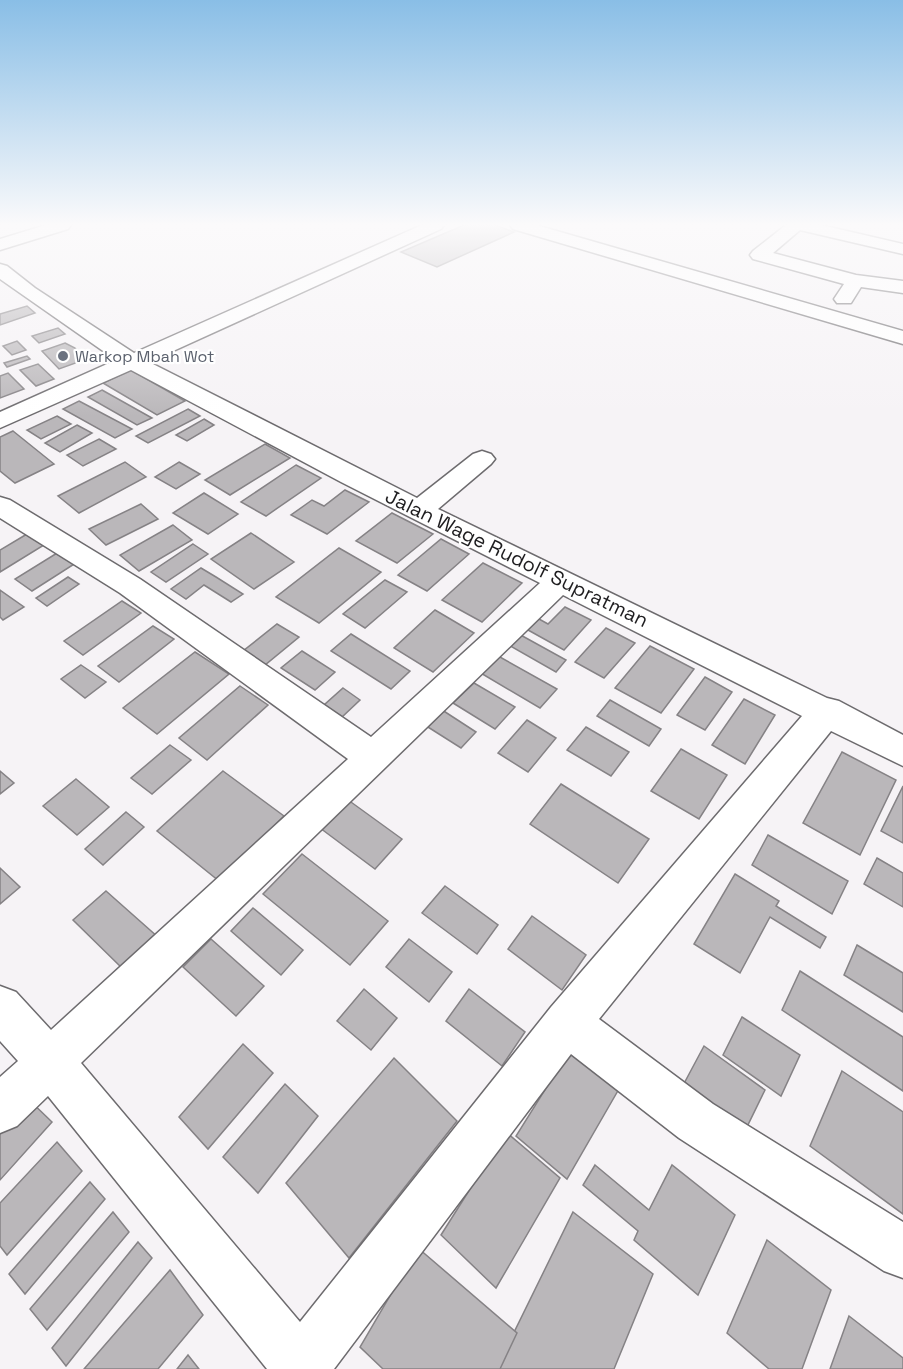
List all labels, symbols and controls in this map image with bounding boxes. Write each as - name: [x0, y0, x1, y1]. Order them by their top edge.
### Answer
- place label: Warkop Mbah Wot: [75, 346, 214, 367]
- marker: Warkop Mbah Wot: [56, 349, 70, 363]
- street label: Jalan Wage Rudolf Supratman: [381, 483, 653, 633]

